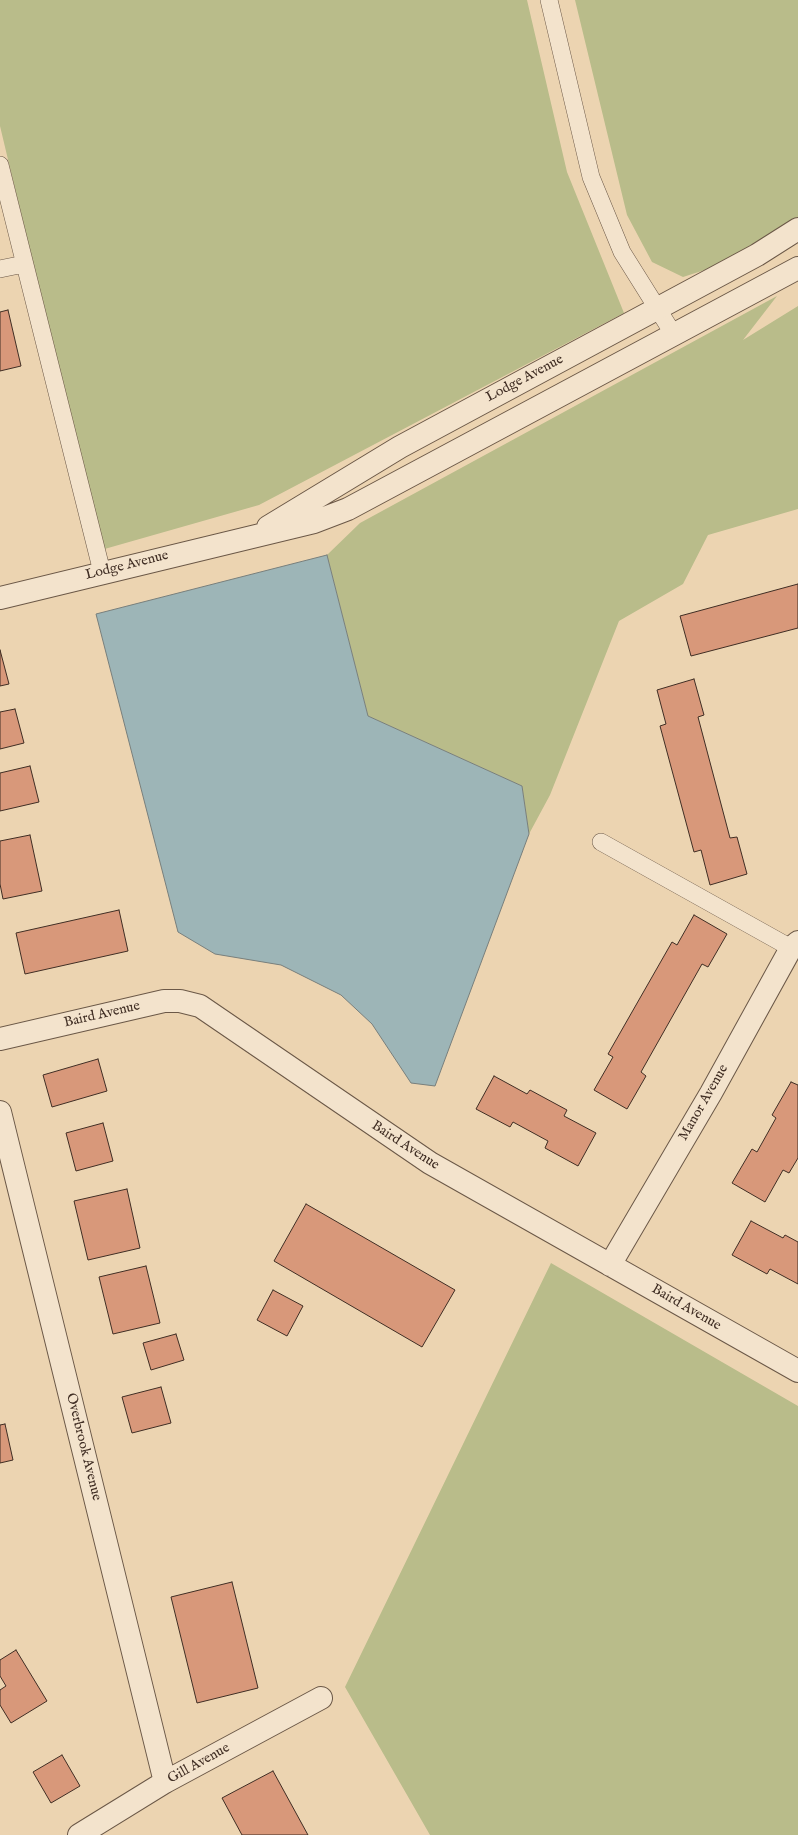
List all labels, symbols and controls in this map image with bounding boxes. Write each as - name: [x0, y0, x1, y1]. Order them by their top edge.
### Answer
- street label: Lodge Avenue: [484, 352, 566, 406]
- street label: Lodge Avenue: [84, 548, 170, 584]
- street label: Baird Avenue: [62, 998, 142, 1032]
- street label: Manor Avenue: [675, 1062, 733, 1144]
- street label: Baird Avenue: [368, 1118, 442, 1174]
- street label: Baird Avenue: [648, 1281, 724, 1335]
- street label: Overbrook Avenue: [62, 1391, 104, 1503]
- street label: Gill Avenue: [165, 1740, 233, 1788]

